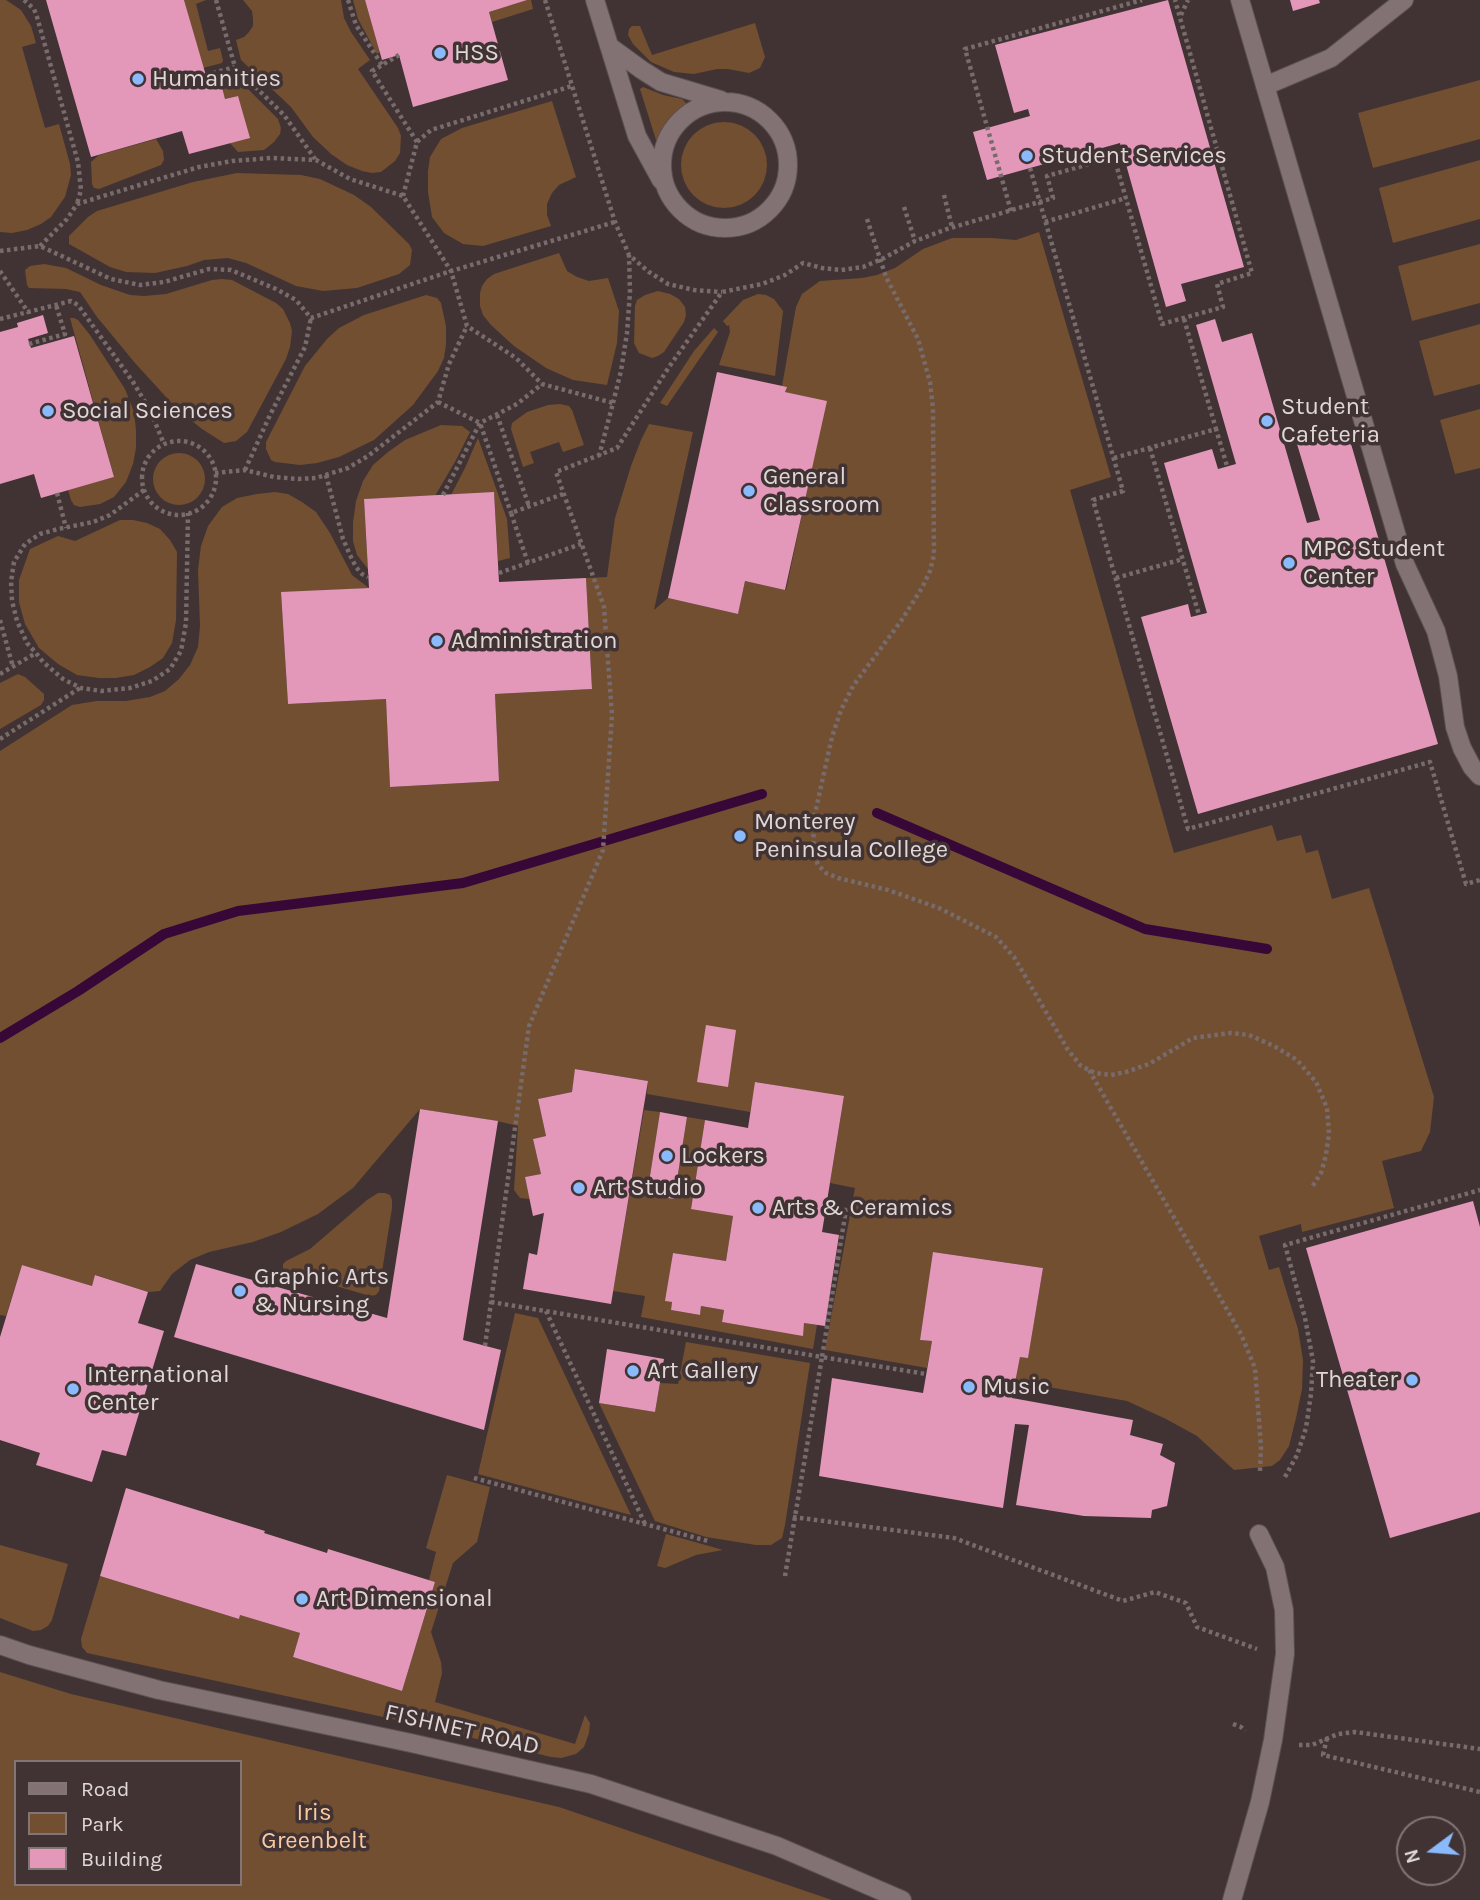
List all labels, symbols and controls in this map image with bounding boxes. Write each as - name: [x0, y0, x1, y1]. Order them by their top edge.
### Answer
- place label: HSS: [454, 39, 499, 67]
- marker: HSS: [432, 45, 448, 61]
- place label: Humanities: [152, 65, 281, 93]
- marker: Humanities: [130, 71, 146, 87]
- place label: Student Services: [1041, 142, 1227, 170]
- marker: Student Services: [1019, 148, 1035, 164]
- place label: Student Cafeteria: [1281, 393, 1380, 449]
- place label: Social Sciences: [62, 397, 233, 425]
- marker: Social Sciences: [40, 403, 56, 419]
- marker: Student Cafeteria: [1259, 413, 1275, 429]
- place label: General Classroom: [763, 463, 880, 519]
- marker: General Classroom: [741, 483, 757, 499]
- place label: MPC Student Center: [1303, 535, 1445, 591]
- marker: MPC Student Center: [1281, 555, 1297, 571]
- place label: Administration: [451, 627, 618, 655]
- marker: Administration: [429, 633, 445, 649]
- place label: Monterey Peninsula College: [754, 808, 948, 864]
- marker: Monterey Peninsula College: [732, 828, 748, 844]
- place label: Lockers: [681, 1142, 765, 1170]
- marker: Lockers: [659, 1148, 675, 1164]
- place label: Art Studio: [593, 1174, 703, 1202]
- marker: Art Studio: [571, 1180, 587, 1196]
- place label: Arts & Ceramics: [772, 1194, 953, 1222]
- marker: Arts & Ceramics: [750, 1200, 766, 1216]
- place label: Graphic Arts & Nursing: [254, 1263, 389, 1319]
- marker: Graphic Arts & Nursing: [232, 1283, 248, 1299]
- place label: Art Gallery: [647, 1357, 758, 1385]
- place label: International Center: [87, 1361, 230, 1417]
- marker: Art Gallery: [625, 1363, 641, 1379]
- place label: Theater: [1316, 1366, 1398, 1394]
- marker: Theater: [1404, 1372, 1420, 1388]
- place label: Music: [983, 1373, 1050, 1401]
- marker: Music: [961, 1379, 977, 1395]
- marker: International Center: [65, 1381, 81, 1397]
- place label: Art Dimensional: [316, 1585, 493, 1613]
- marker: Art Dimensional: [294, 1591, 310, 1607]
- street label: FISHNET ROAD: [382, 1698, 542, 1762]
- legend: [14, 1760, 242, 1886]
- text: Road: [81, 1777, 129, 1801]
- park label: Iris Greenbelt: [261, 1799, 367, 1855]
- text: Park: [81, 1812, 124, 1836]
- north arrow: [1396, 1816, 1466, 1886]
- text: Building: [81, 1847, 162, 1871]
- text: N: [1400, 1847, 1425, 1866]

